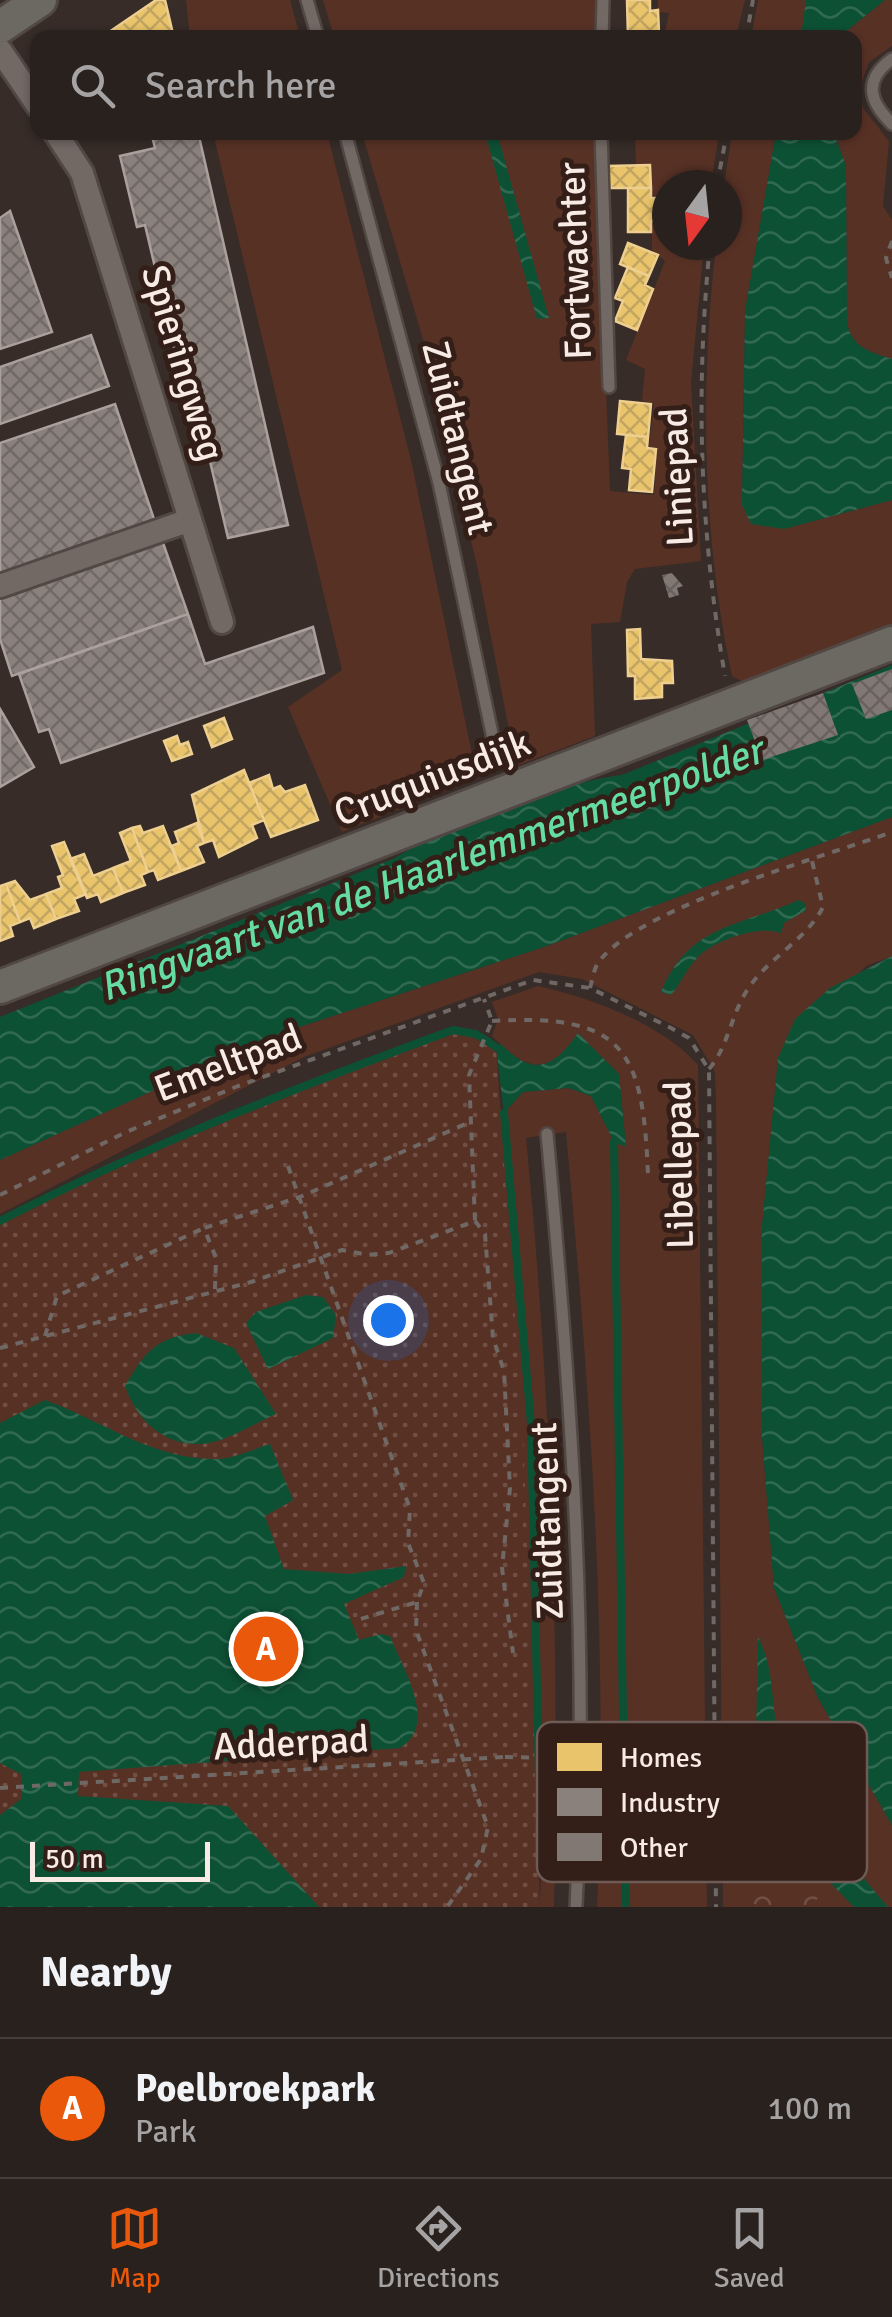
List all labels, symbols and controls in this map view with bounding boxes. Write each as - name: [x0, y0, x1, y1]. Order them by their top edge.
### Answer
- search box: [30, 30, 862, 140]
- icon: search: [65, 58, 120, 113]
- text: Search here: [145, 62, 337, 109]
- street label: Fortwachter: [548, 161, 602, 361]
- north arrow: [652, 170, 742, 260]
- street label: Spieringweg: [131, 259, 235, 467]
- street label: Zuidtangent: [411, 336, 505, 540]
- street label: Liniepad: [650, 406, 704, 548]
- street label: Cruquiusdijk: [327, 719, 537, 837]
- water label: Ringvaart van de Haarlemmermeerpolder: [93, 724, 774, 1013]
- street label: Emeltpad: [148, 1013, 308, 1113]
- street label: Libellepad: [654, 1080, 704, 1250]
- your location: [363, 1295, 414, 1346]
- street label: Zuidtangent: [520, 1421, 574, 1621]
- pin: A: [234, 1612, 298, 1686]
- street label: Adderpad: [212, 1715, 370, 1771]
- legend: [537, 1722, 867, 1882]
- text: Homes: [620, 1741, 702, 1775]
- text: Industry: [620, 1786, 720, 1820]
- text: Other: [620, 1831, 688, 1865]
- scale bar: [30, 1837, 210, 1882]
- text: 50 m: [45, 1842, 104, 1876]
- text: Nearby: [40, 1947, 172, 1998]
- text: Poelbroekpark: [135, 2065, 375, 2112]
- text: A: [62, 2089, 83, 2128]
- text: 100 m: [768, 2089, 852, 2128]
- text: Park: [135, 2112, 197, 2151]
- tab: Map: [107, 2201, 162, 2295]
- tab: Directions: [377, 2201, 499, 2295]
- tab: Saved: [714, 2201, 785, 2295]

